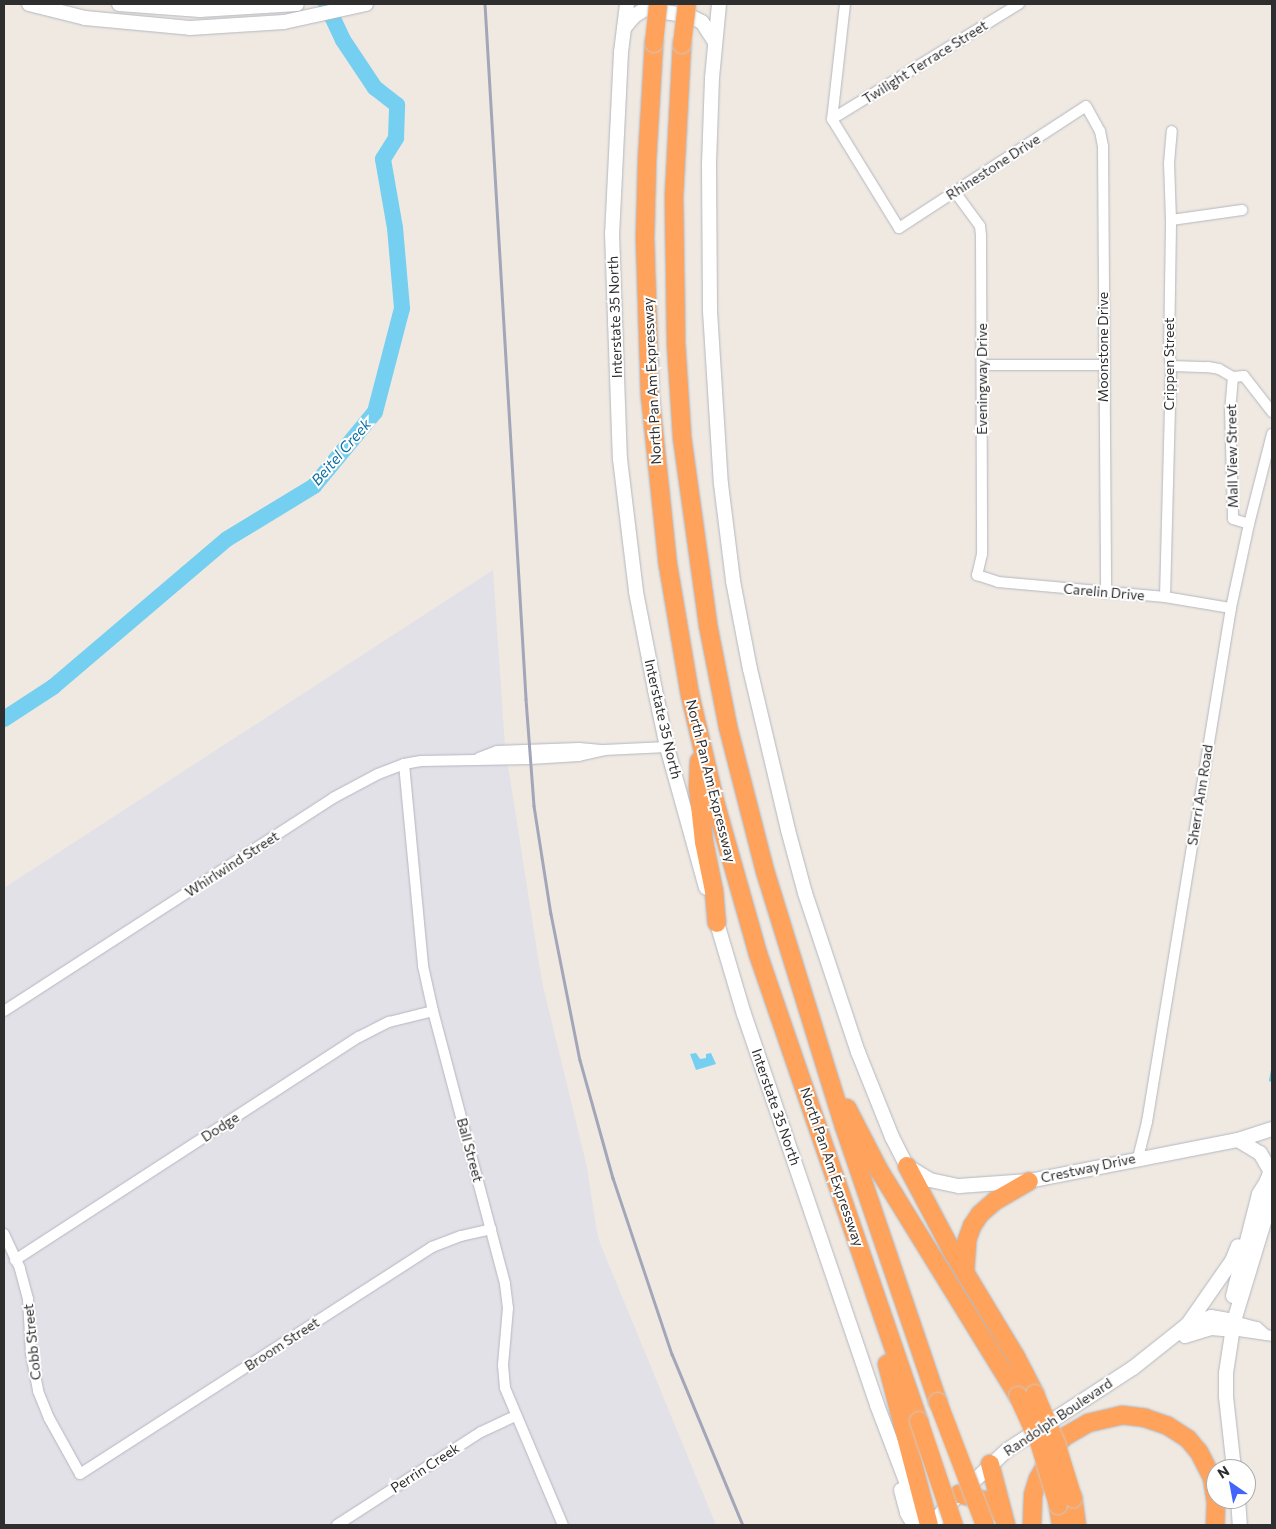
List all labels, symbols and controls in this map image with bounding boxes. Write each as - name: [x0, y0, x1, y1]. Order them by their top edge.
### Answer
- street label: Twilight Terrace Street: [859, 17, 991, 107]
- street label: Rhinestone Drive: [943, 130, 1043, 204]
- street label: Interstate 35 North: [604, 256, 626, 378]
- street label: Moonstone Drive: [1095, 292, 1111, 402]
- street label: North Pan Am Expressway: [639, 297, 665, 465]
- street label: Crippen Street: [1161, 317, 1177, 411]
- street label: Eveningway Drive: [974, 323, 990, 435]
- street label: Mall View Street: [1223, 404, 1241, 508]
- water label: Beitel Creek: [307, 415, 375, 489]
- street label: Carelin Drive: [1063, 580, 1145, 604]
- street label: Interstate 35 North: [641, 657, 685, 781]
- street label: North Pan Am Expressway: [683, 698, 739, 864]
- street label: Sherri Ann Road: [1184, 743, 1216, 847]
- street label: Whirlwind Street: [182, 827, 282, 901]
- street label: Interstate 35 North: [748, 1046, 804, 1168]
- street label: North Pan Am Expressway: [797, 1085, 867, 1249]
- street label: Dodge: [198, 1109, 242, 1145]
- street label: Ball Street: [453, 1116, 487, 1184]
- street label: Crestway Drive: [1039, 1150, 1137, 1186]
- street label: Cobb Street: [20, 1303, 44, 1381]
- street label: Broom Street: [242, 1314, 322, 1374]
- street label: Randolph Boulevard: [1000, 1374, 1116, 1460]
- street label: Perrin Creek: [387, 1440, 463, 1496]
- north arrow: [1206, 1459, 1256, 1509]
- text: N: [1214, 1462, 1232, 1482]

